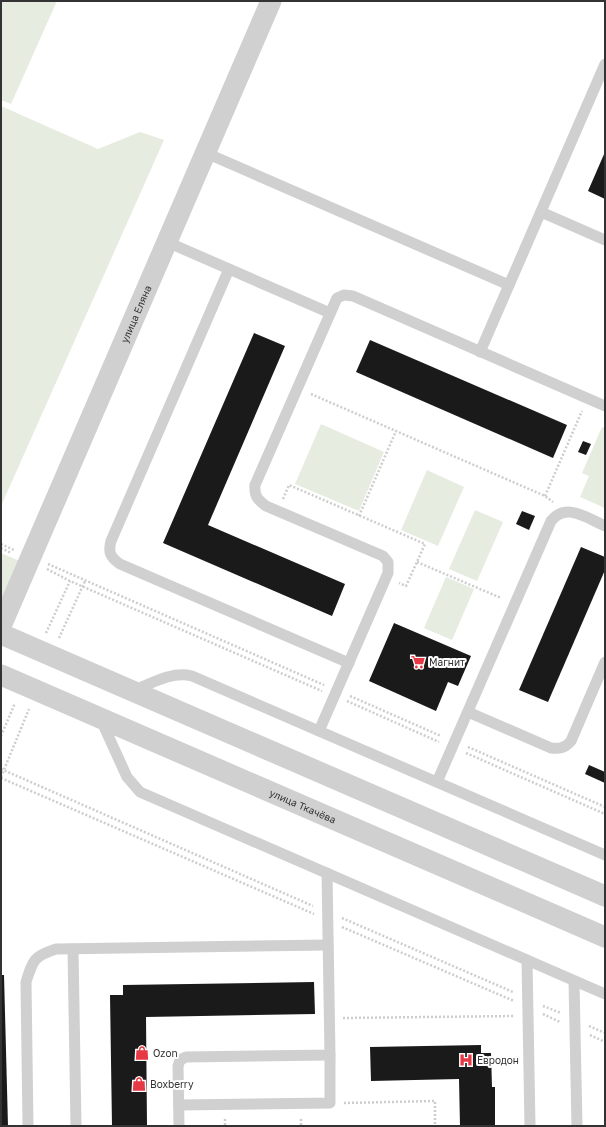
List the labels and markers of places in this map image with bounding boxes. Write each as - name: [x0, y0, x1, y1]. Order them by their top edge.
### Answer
- supermarket icon: Магнит: [410, 654, 426, 670]
- place label: Магнит: [429, 656, 465, 668]
- shop icon: Ozon: [134, 1045, 150, 1061]
- place label: Ozon: [153, 1047, 178, 1059]
- hospital icon: Евродон: [458, 1052, 474, 1068]
- place label: Евродон: [477, 1054, 519, 1066]
- shop icon: Boxberry: [131, 1076, 147, 1092]
- place label: Boxberry: [150, 1078, 194, 1090]

